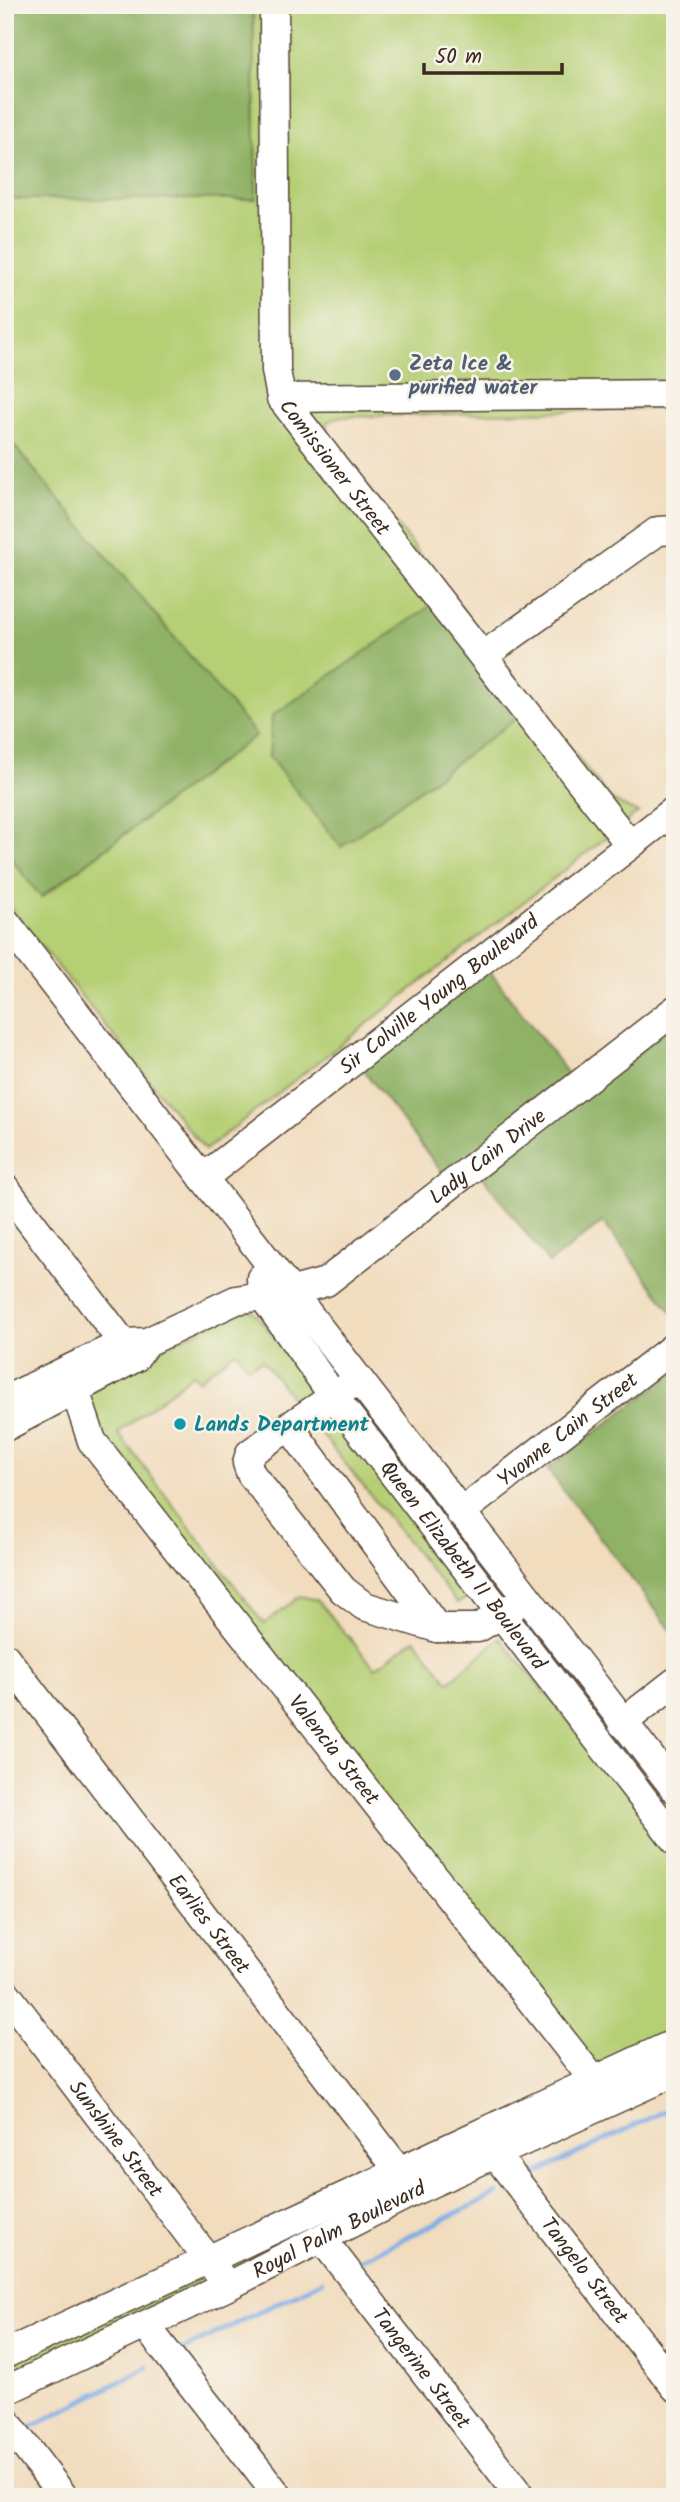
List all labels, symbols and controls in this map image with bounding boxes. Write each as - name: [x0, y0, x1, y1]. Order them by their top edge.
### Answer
- scale bar: [424, 32, 563, 76]
- text: 50 m: [435, 41, 482, 74]
- place label: Zeta Ice & purified water: [408, 348, 538, 405]
- marker: Zeta Ice & purified water: [387, 367, 403, 383]
- street label: Comissioner Street: [270, 393, 398, 544]
- street label: Sir Colville Young Boulevard: [333, 906, 547, 1084]
- street label: Lady Cain Drive: [423, 1101, 554, 1214]
- street label: Yvonne Cain Street: [491, 1365, 647, 1496]
- place label: Lands Department: [194, 1409, 369, 1442]
- marker: Lands Department: [172, 1416, 188, 1432]
- street label: Queen Elizabeth II Boulevard: [371, 1454, 554, 1678]
- street label: Valencia Street: [279, 1688, 387, 1814]
- street label: Earlies Street: [159, 1867, 258, 1983]
- street label: Sunshine Street: [60, 2074, 171, 2206]
- street label: Royal Palm Boulevard: [247, 2173, 432, 2289]
- street label: Tangelo Street: [531, 2210, 636, 2333]
- street label: Tangerine Street: [363, 2301, 479, 2438]

